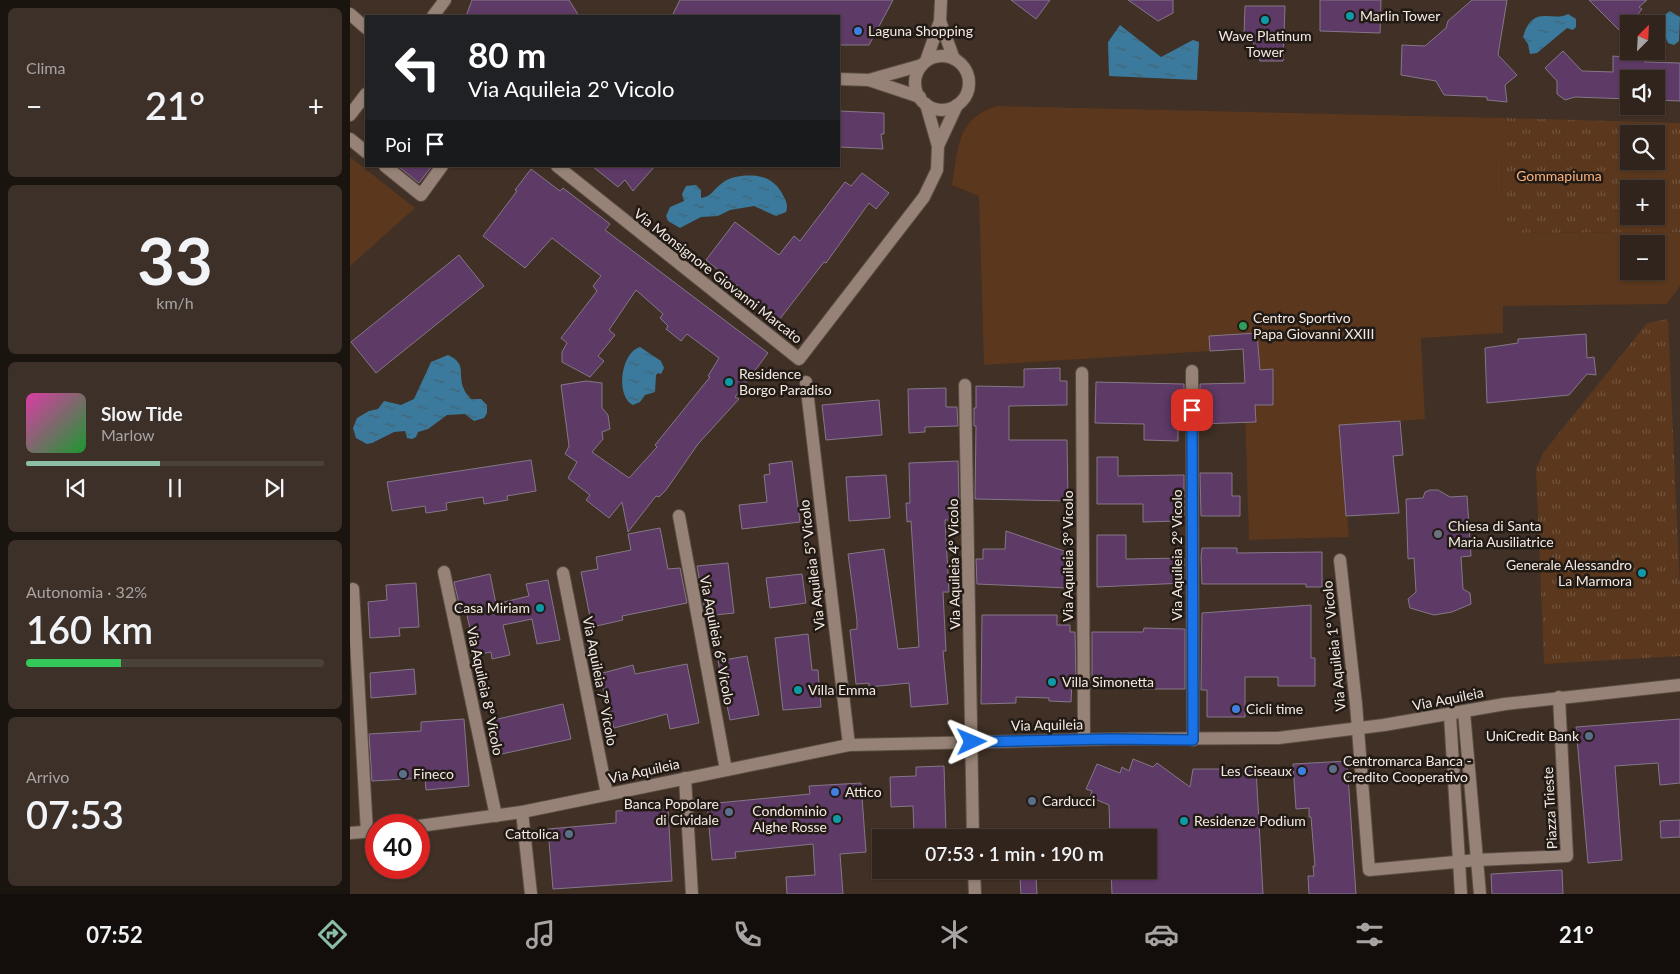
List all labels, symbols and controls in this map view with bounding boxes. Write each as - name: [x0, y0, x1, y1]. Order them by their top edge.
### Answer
- place label: Marlin Tower: [1360, 7, 1440, 24]
- marker: Marlin Tower: [1344, 10, 1356, 22]
- marker: Wave Platinum Tower: [1259, 14, 1271, 26]
- north arrow: [1620, 15, 1665, 60]
- map controls: [1620, 15, 1665, 280]
- place label: Laguna Shopping: [868, 22, 973, 39]
- marker: Laguna Shopping: [852, 25, 864, 37]
- place label: Wave Platinum Tower: [1219, 27, 1311, 60]
- text: 80 m: [468, 33, 546, 75]
- icon: left: [385, 35, 450, 100]
- text: Clima: [26, 58, 65, 77]
- button: sound: [1620, 70, 1665, 115]
- text: Via Aquileia 2° Vicolo: [468, 75, 675, 102]
- text: 21°: [145, 82, 205, 128]
- text: −: [26, 89, 42, 123]
- text: +: [308, 89, 324, 123]
- button: search: [1620, 125, 1665, 170]
- icon: arrive: [421, 130, 449, 158]
- text: Poi: [385, 133, 411, 156]
- park label: Gommapiuma: [1516, 167, 1602, 184]
- button: +: [1620, 180, 1665, 225]
- street label: Via Monsignore Giovanni Marcato: [631, 205, 806, 347]
- text: 33: [137, 221, 213, 299]
- button: −: [1620, 235, 1665, 280]
- text: km/h: [156, 293, 194, 312]
- place label: Centro Sportivo Papa Giovanni XXIII: [1253, 309, 1374, 342]
- marker: Centro Sportivo Papa Giovanni XXIII: [1237, 320, 1249, 332]
- place label: Residence Borgo Paradiso: [739, 365, 832, 398]
- marker: Residence Borgo Paradiso: [723, 376, 735, 388]
- pin: [1171, 389, 1213, 431]
- icon: arrive: [1178, 396, 1206, 424]
- text: Slow Tide: [101, 402, 183, 425]
- text: Marlow: [101, 425, 155, 444]
- icon: previous: [62, 474, 90, 502]
- icon: pause: [161, 474, 189, 502]
- icon: next: [260, 474, 288, 502]
- street label: Via Aquileia 2° Vicolo: [1168, 489, 1185, 621]
- street label: Via Aquileia 3° Vicolo: [1059, 490, 1076, 622]
- street label: Via Aquileia 4° Vicolo: [944, 498, 963, 630]
- street label: Via Aquileia 5° Vicolo: [795, 499, 828, 631]
- place label: Chiesa di Santa Maria Ausiliatrice: [1448, 517, 1554, 550]
- marker: Chiesa di Santa Maria Ausiliatrice: [1432, 528, 1444, 540]
- place label: Generale Alessandro La Marmora: [1506, 556, 1632, 589]
- marker: Generale Alessandro La Marmora: [1636, 567, 1648, 579]
- street label: Via Aquileia 6° Vicolo: [697, 574, 738, 706]
- street label: Via Aquileia 1° Vicolo: [1318, 580, 1349, 712]
- text: Autonomia · 32%: [26, 582, 147, 601]
- place label: Casa Miriam: [454, 599, 530, 616]
- marker: Casa Miriam: [534, 602, 546, 614]
- text: 160 km: [26, 606, 153, 652]
- street label: Via Aquileia 7° Vicolo: [580, 615, 621, 747]
- street label: Via Aquileia 8° Vicolo: [464, 625, 507, 757]
- place label: Villa Simonetta: [1062, 673, 1154, 690]
- marker: Villa Simonetta: [1046, 676, 1058, 688]
- place label: Villa Emma: [808, 681, 876, 698]
- street label: Via Aquileia: [1411, 683, 1485, 714]
- marker: Villa Emma: [792, 684, 804, 696]
- place label: Cicli time: [1246, 700, 1303, 717]
- marker: Cicli time: [1230, 703, 1242, 715]
- position arrow: [945, 715, 997, 767]
- street label: Via Aquileia: [1011, 715, 1083, 734]
- place label: UniCredit Bank: [1486, 727, 1580, 744]
- marker: UniCredit Bank: [1583, 730, 1595, 742]
- place label: Centromarca Banca - Credito Cooperativo: [1343, 752, 1472, 785]
- street label: Via Aquileia: [607, 755, 681, 786]
- place label: Les Ciseaux: [1220, 762, 1292, 779]
- marker: Centromarca Banca - Credito Cooperativo: [1327, 763, 1339, 775]
- place label: Fineco: [413, 765, 454, 782]
- marker: Les Ciseaux: [1296, 765, 1308, 777]
- street label: Piazza Trieste: [1539, 766, 1560, 850]
- text: Arrivo: [26, 767, 69, 786]
- marker: Fineco: [397, 768, 409, 780]
- place label: Attico: [845, 783, 882, 800]
- marker: Attico: [829, 786, 841, 798]
- text: 07:53: [26, 791, 124, 837]
- place label: Carducci: [1042, 792, 1095, 809]
- place label: Banca Popolare di Cividale: [624, 795, 719, 828]
- marker: Carducci: [1026, 795, 1038, 807]
- place label: Condominio Alghe Rosse: [752, 802, 827, 835]
- marker: Banca Popolare di Cividale: [723, 806, 735, 818]
- place label: Residenze Podium: [1194, 812, 1306, 829]
- marker: Condominio Alghe Rosse: [831, 813, 843, 825]
- speed limit sign: 40: [365, 814, 430, 879]
- marker: Residenze Podium: [1178, 815, 1190, 827]
- place label: Cattolica: [505, 825, 559, 842]
- marker: Cattolica: [563, 828, 575, 840]
- text: 07:53 · 1 min · 190 m: [925, 842, 1104, 865]
- icon: directions: [315, 917, 350, 952]
- icon: music: [523, 917, 558, 952]
- icon: phone: [730, 917, 765, 952]
- icon: climate: [937, 917, 972, 952]
- icon: car: [1144, 917, 1179, 952]
- icon: filters: [1352, 917, 1387, 952]
- text: 07:52: [86, 921, 143, 948]
- text: 21°: [1559, 921, 1594, 948]

